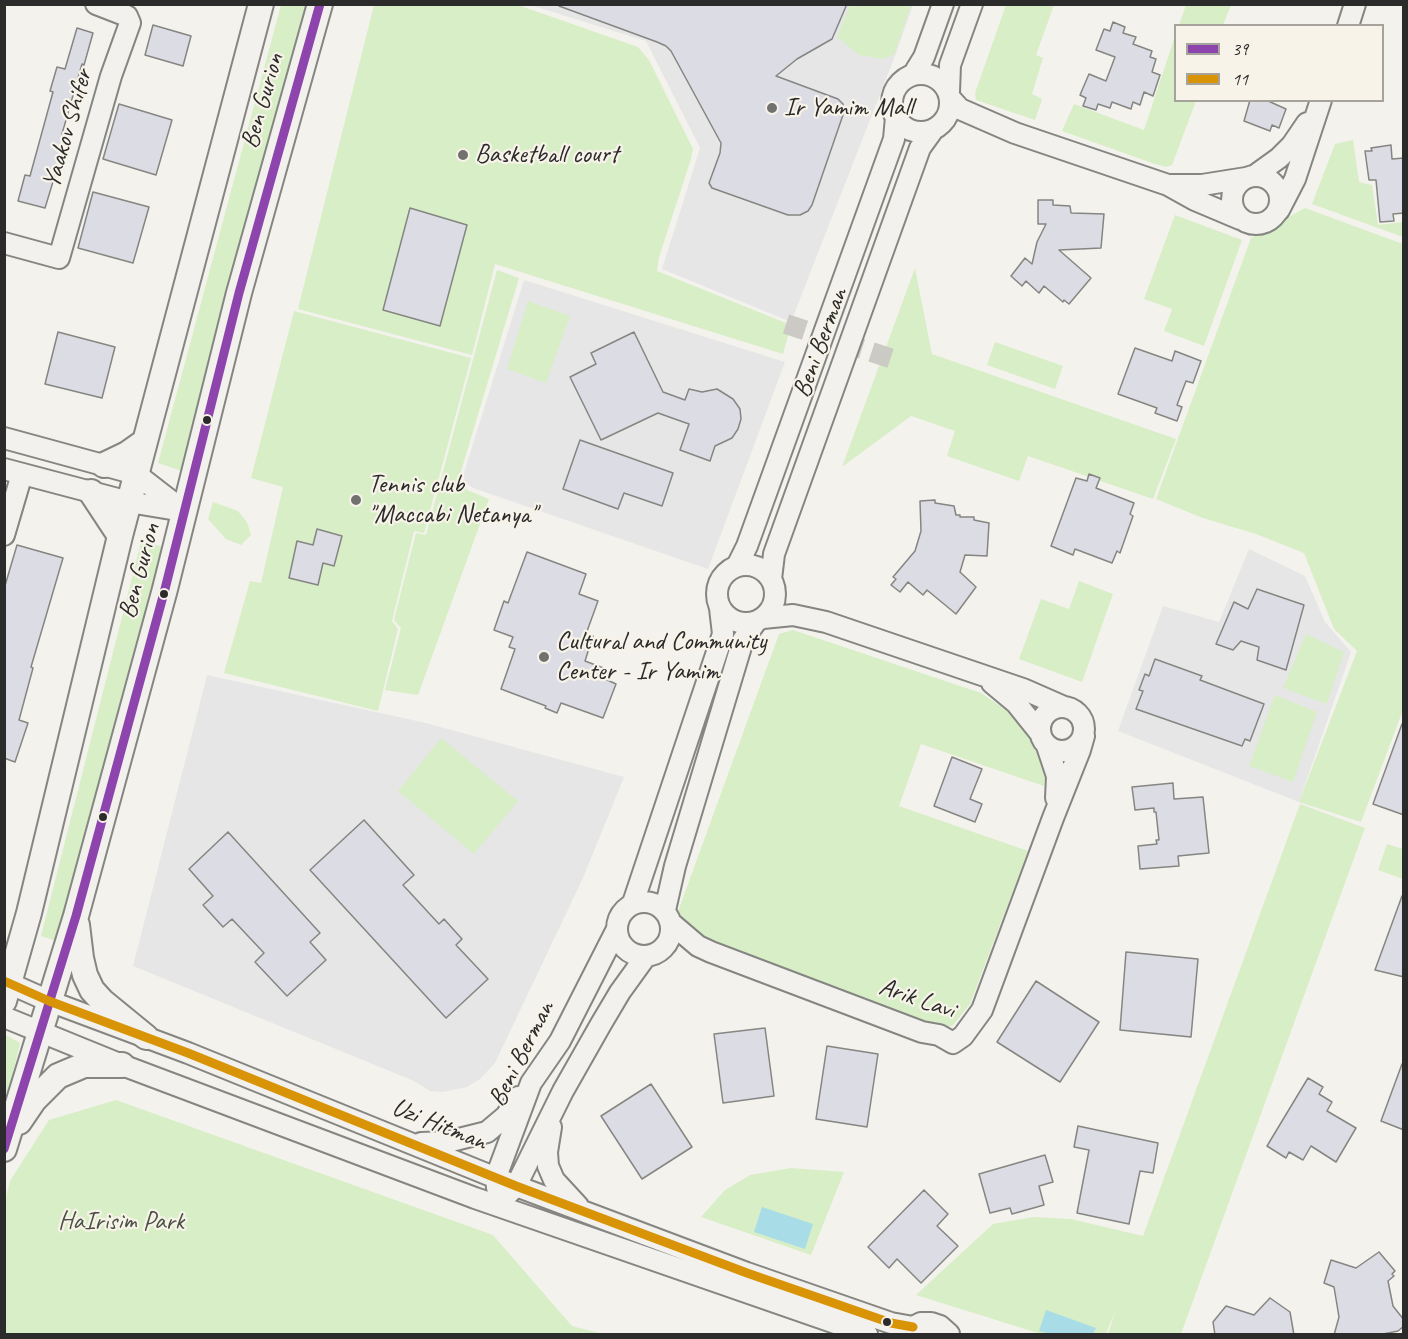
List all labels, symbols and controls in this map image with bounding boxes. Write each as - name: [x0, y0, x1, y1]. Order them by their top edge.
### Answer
- legend: [1174, 24, 1384, 102]
- text: 39: [1232, 38, 1248, 60]
- street label: Ben Gurion: [235, 50, 291, 152]
- street label: Yaakov Shifer: [36, 66, 100, 192]
- text: 11: [1232, 68, 1248, 90]
- place label: Ir Yamim Mall: [784, 92, 913, 124]
- marker: Ir Yamim Mall: [765, 101, 779, 115]
- place label: Basketball court: [475, 139, 618, 171]
- marker: Basketball court: [456, 148, 470, 162]
- street label: Beni Berman: [787, 284, 855, 402]
- unlabelled marker: [201, 414, 213, 426]
- place label: Tennis club "Maccabi Netanya": [368, 469, 536, 530]
- marker: Tennis club "Maccabi Netanya": [349, 493, 363, 507]
- street label: Ben Gurion: [112, 520, 168, 622]
- unlabelled marker: [158, 588, 170, 600]
- place label: Cultural and Community Center - Ir Yamim: [556, 626, 766, 688]
- marker: Cultural and Community Center - Ir Yamim: [537, 650, 551, 664]
- unlabelled marker: [97, 811, 109, 823]
- street label: Arik Lavi: [875, 972, 959, 1026]
- street label: Beni Berman: [482, 996, 562, 1112]
- street label: Uzi Hitman: [387, 1092, 491, 1158]
- park label: HaIrisim Park: [58, 1206, 184, 1238]
- unlabelled marker: [881, 1316, 893, 1328]

